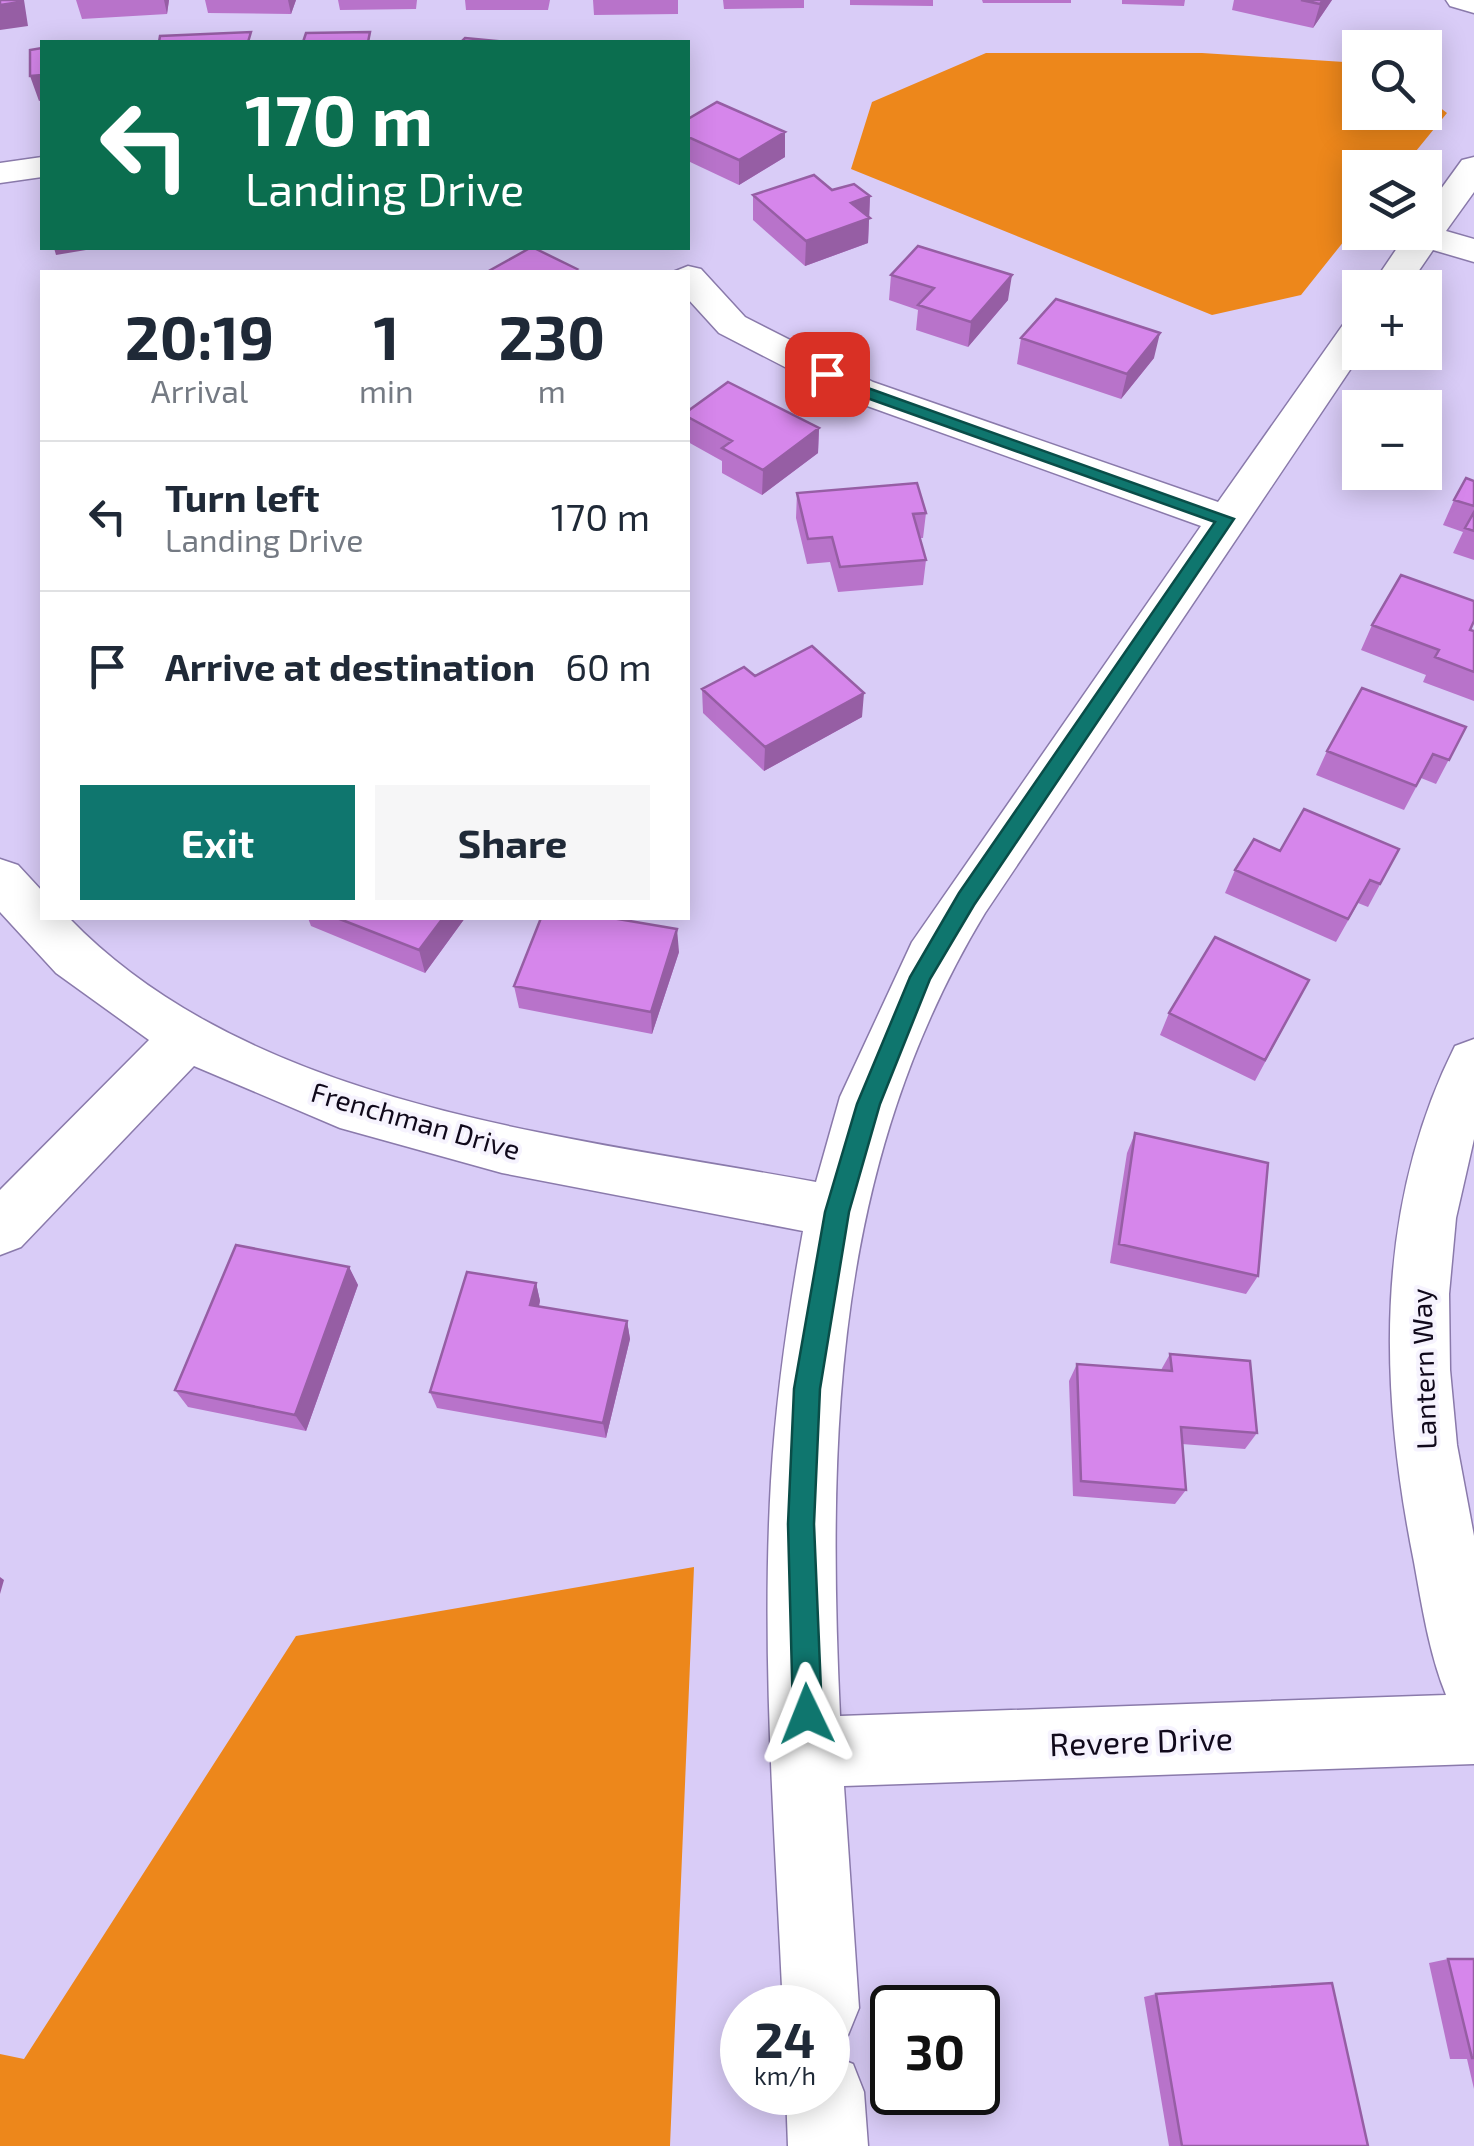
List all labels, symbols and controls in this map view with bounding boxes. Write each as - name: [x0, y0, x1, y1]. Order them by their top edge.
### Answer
- map controls: [1342, 30, 1442, 490]
- button: search: [1342, 30, 1442, 130]
- text: 170 m: [245, 76, 433, 160]
- icon: left: [80, 80, 210, 210]
- button: layers: [1342, 150, 1442, 250]
- text: Landing Drive: [245, 161, 524, 215]
- button: +: [1342, 270, 1442, 370]
- text: 20:19: [125, 300, 274, 372]
- text: 1: [373, 300, 399, 372]
- text: 230: [498, 300, 605, 372]
- pin: [785, 332, 870, 417]
- icon: arrive: [800, 347, 855, 402]
- text: Arrival: [151, 371, 248, 409]
- text: min: [359, 371, 414, 409]
- text: m: [538, 371, 566, 409]
- button: −: [1342, 390, 1442, 490]
- text: Turn left: [165, 474, 320, 520]
- icon: left: [80, 489, 135, 544]
- text: 170 m: [551, 493, 650, 539]
- text: Landing Drive: [165, 520, 363, 558]
- icon: arrive: [80, 639, 135, 694]
- text: Arrive at destination: [165, 643, 535, 689]
- text: 60 m: [565, 643, 652, 689]
- button: Exit: [80, 785, 355, 900]
- button: Share: [375, 785, 650, 900]
- street label: Frenchman Drive: [308, 1074, 524, 1166]
- street label: Lantern Way: [1403, 1288, 1443, 1450]
- position arrow: [755, 1662, 859, 1766]
- street label: Revere Drive: [1049, 1718, 1233, 1762]
- speed limit sign: 30: [870, 1985, 1000, 2115]
- text: 24: [755, 2008, 815, 2068]
- text: km/h: [754, 2060, 816, 2090]

